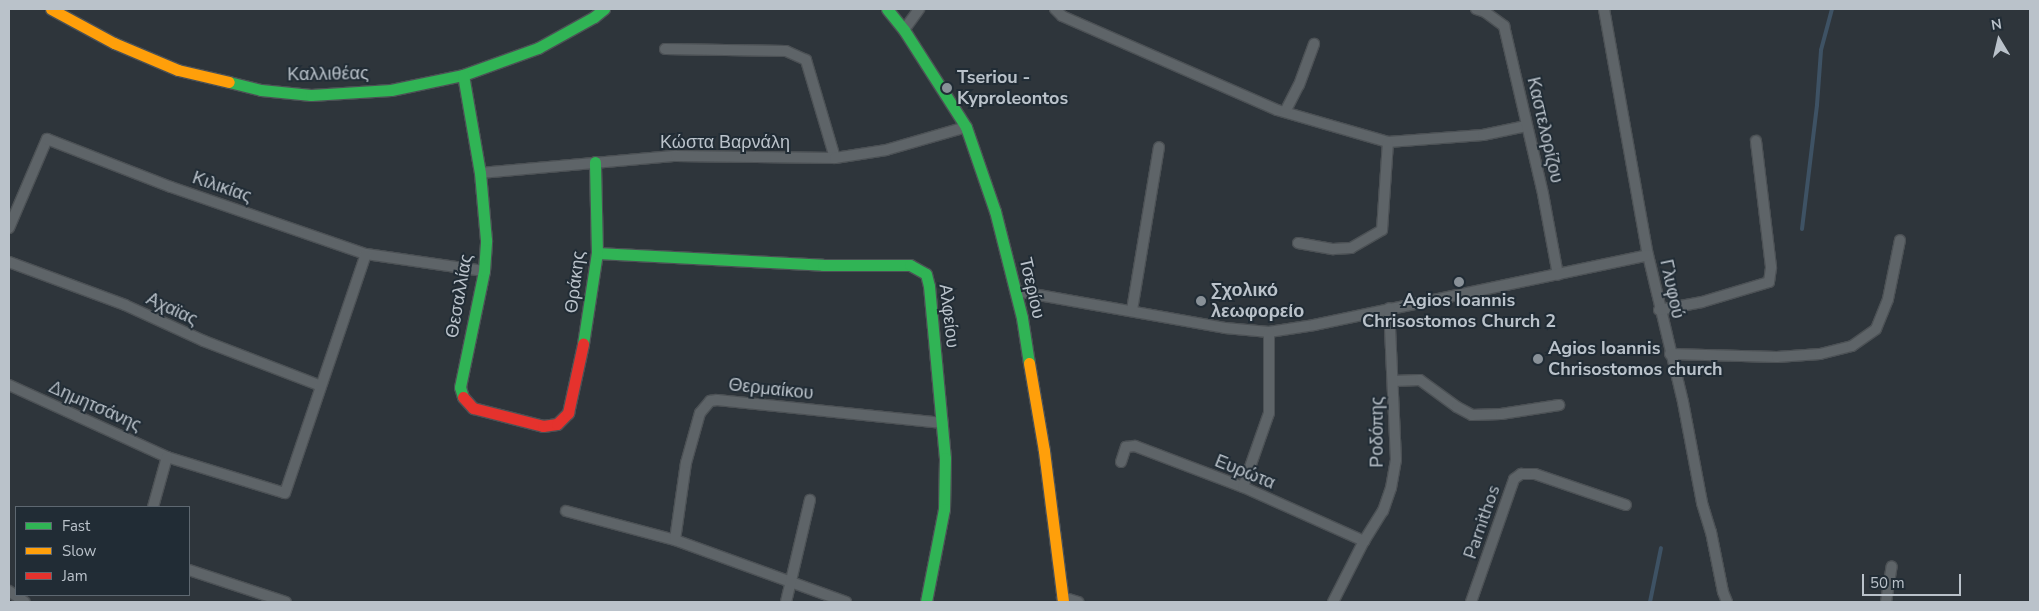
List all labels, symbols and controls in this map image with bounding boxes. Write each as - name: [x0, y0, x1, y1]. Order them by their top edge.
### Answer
- text: N: [1990, 14, 2003, 35]
- north arrow: [1974, 15, 2024, 65]
- street label: Καλλιθέας: [287, 62, 369, 86]
- place label: Tseriou - Kyproleontos: [957, 67, 1068, 110]
- street label: Καστελορίζου: [1522, 75, 1568, 185]
- marker: Tseriou - Kyproleontos: [941, 82, 953, 94]
- street label: Κώστα Βαρνάλη: [660, 131, 790, 153]
- street label: Κιλικίας: [190, 167, 254, 207]
- street label: Θράκης: [560, 250, 590, 314]
- street label: Θεσαλλίας: [441, 252, 477, 340]
- street label: Τσερίου: [1014, 255, 1050, 321]
- street label: Γλυφού: [1655, 257, 1689, 321]
- marker: Agios Ioannis Chrisostomos Church 2: [1453, 276, 1465, 288]
- place label: Σχολικό λεωφορείο: [1211, 280, 1304, 322]
- street label: Αλφείου: [934, 283, 964, 349]
- street label: Αχαϊας: [143, 288, 201, 330]
- place label: Agios Ioannis Chrisostomos Church 2: [1362, 290, 1556, 332]
- marker: Σχολικό λεωφορείο: [1195, 295, 1207, 307]
- place label: Agios Ioannis Chrisostomos church: [1548, 338, 1723, 380]
- marker: Agios Ioannis Chrisostomos church: [1532, 353, 1544, 365]
- street label: Θερμαίκου: [727, 374, 815, 404]
- street label: Δημητσάνης: [45, 376, 145, 436]
- street label: Ροδόπης: [1366, 396, 1388, 468]
- street label: Ευρώτα: [1212, 450, 1278, 494]
- street label: Parnithos: [1459, 482, 1505, 562]
- legend: [15, 506, 190, 596]
- text: Fast: [62, 516, 90, 536]
- text: Slow: [62, 541, 96, 561]
- scale bar: [1864, 564, 1963, 596]
- text: Jam: [62, 566, 88, 586]
- text: 50 m: [1870, 573, 1905, 593]

